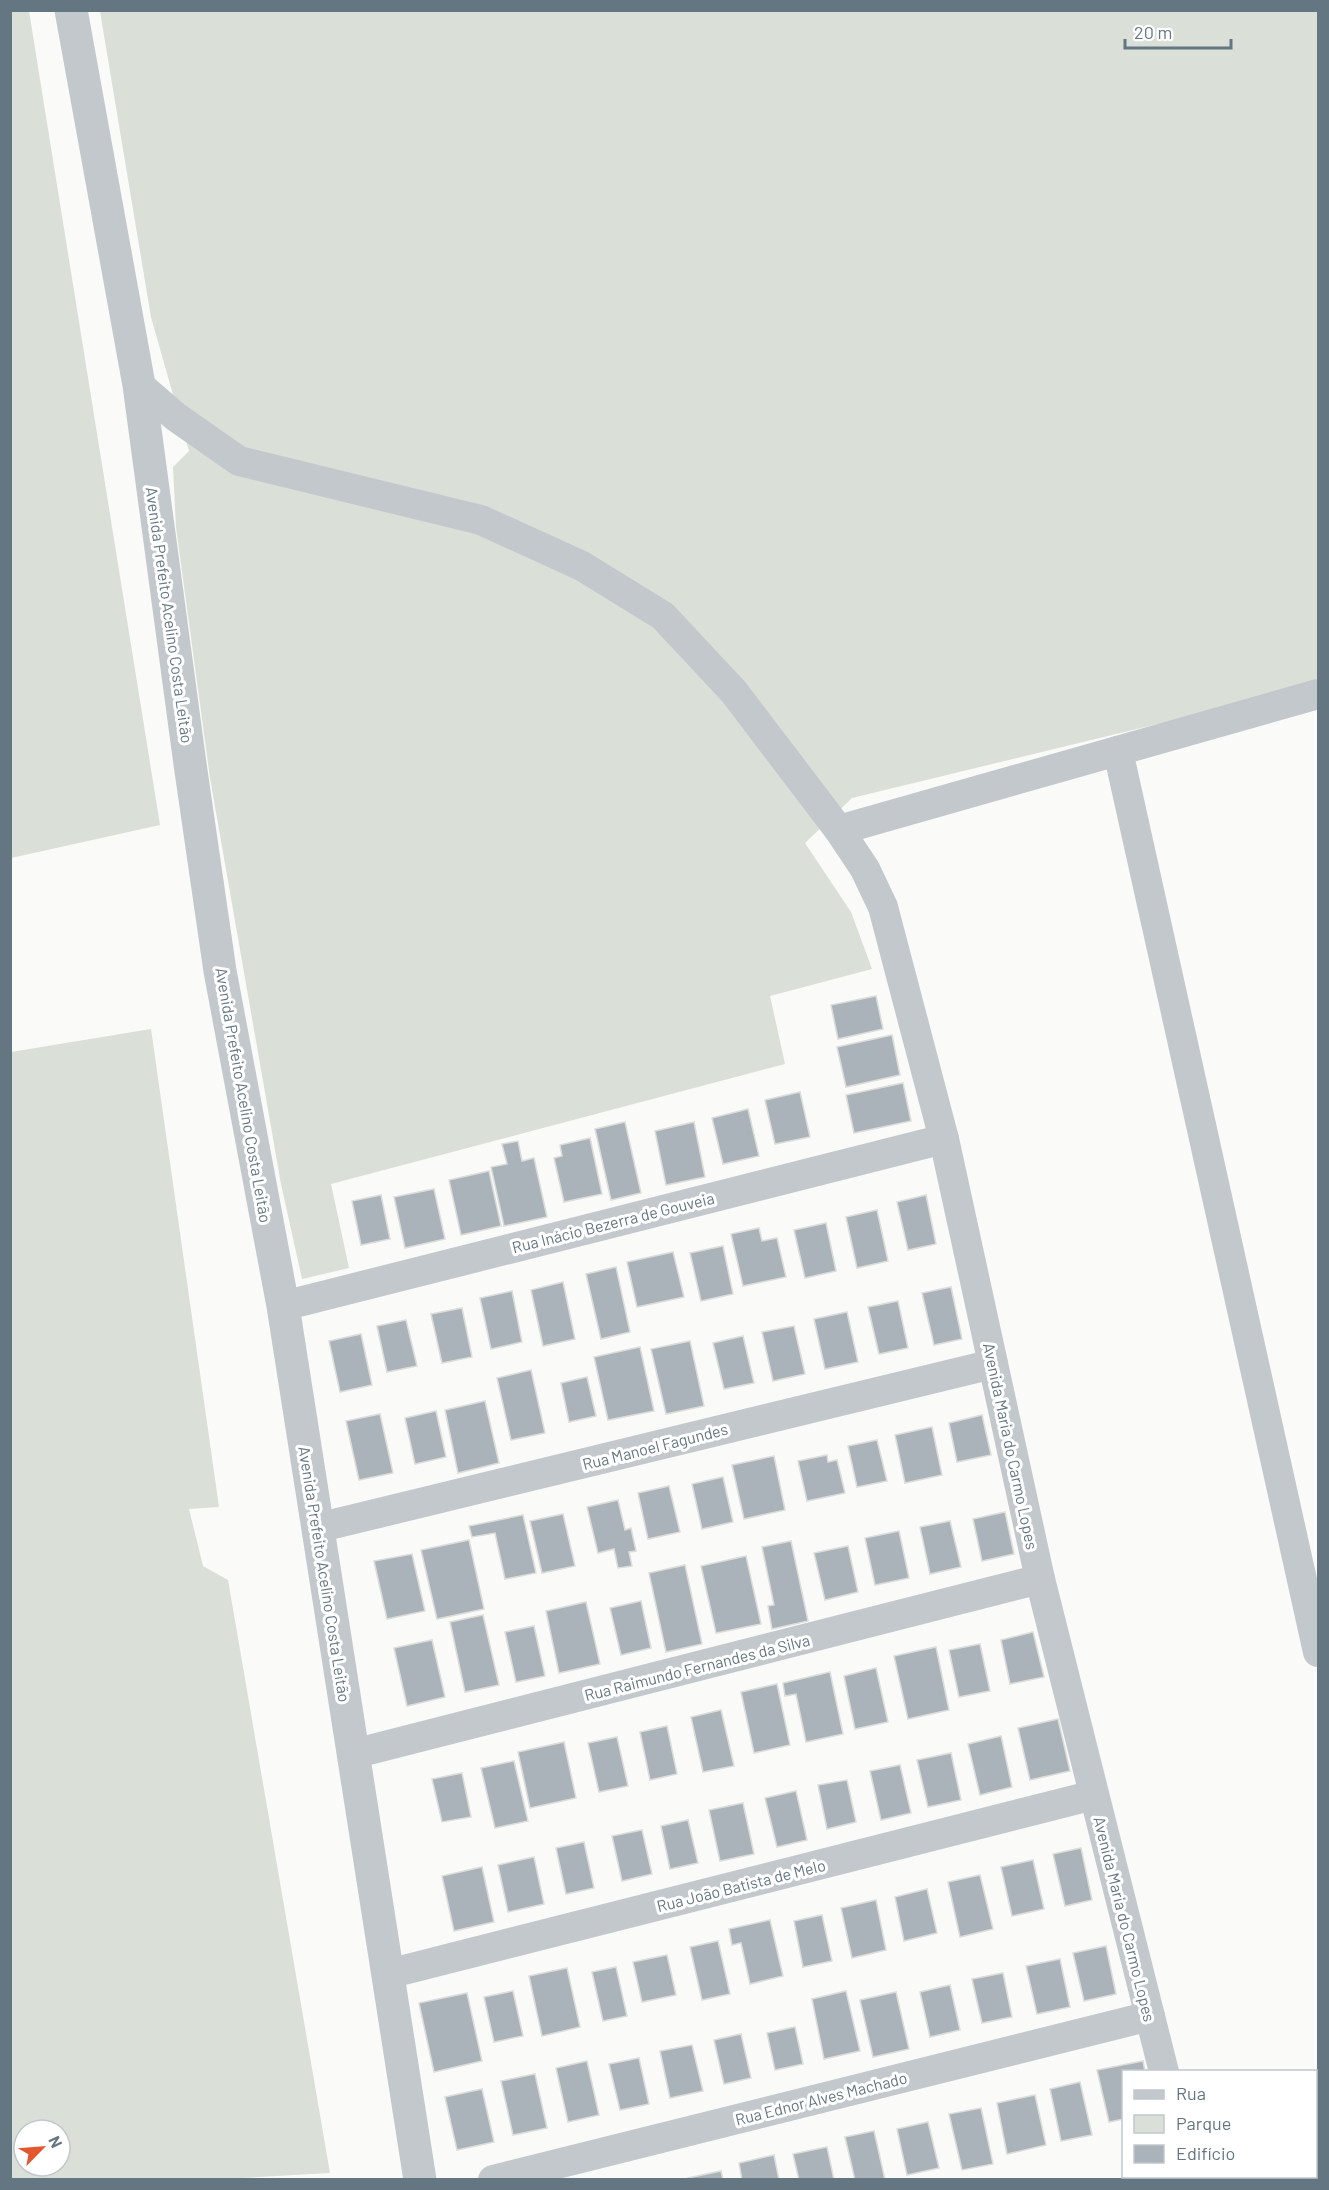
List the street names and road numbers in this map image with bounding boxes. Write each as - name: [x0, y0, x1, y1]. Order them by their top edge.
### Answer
- street label: Avenida Prefeito Acelino Costa Leitão: [143, 486, 197, 744]
- street label: Avenida Prefeito Acelino Costa Leitão: [212, 966, 276, 1224]
- street label: Rua Inácio Bezerra de Gouveia: [510, 1188, 716, 1256]
- street label: Avenida Maria do Carmo Lopes: [980, 1341, 1042, 1551]
- street label: Rua Manoel Fagundes: [580, 1419, 730, 1473]
- street label: Avenida Prefeito Acelino Costa Leitão: [295, 1445, 355, 1703]
- street label: Rua Raimundo Fernandes da Silva: [582, 1630, 812, 1704]
- street label: Avenida Maria do Carmo Lopes: [1090, 1814, 1160, 2024]
- street label: Rua João Batista de Melo: [655, 1855, 827, 1915]
- street label: Rua Ednor Alves Machado: [733, 2067, 909, 2129]

